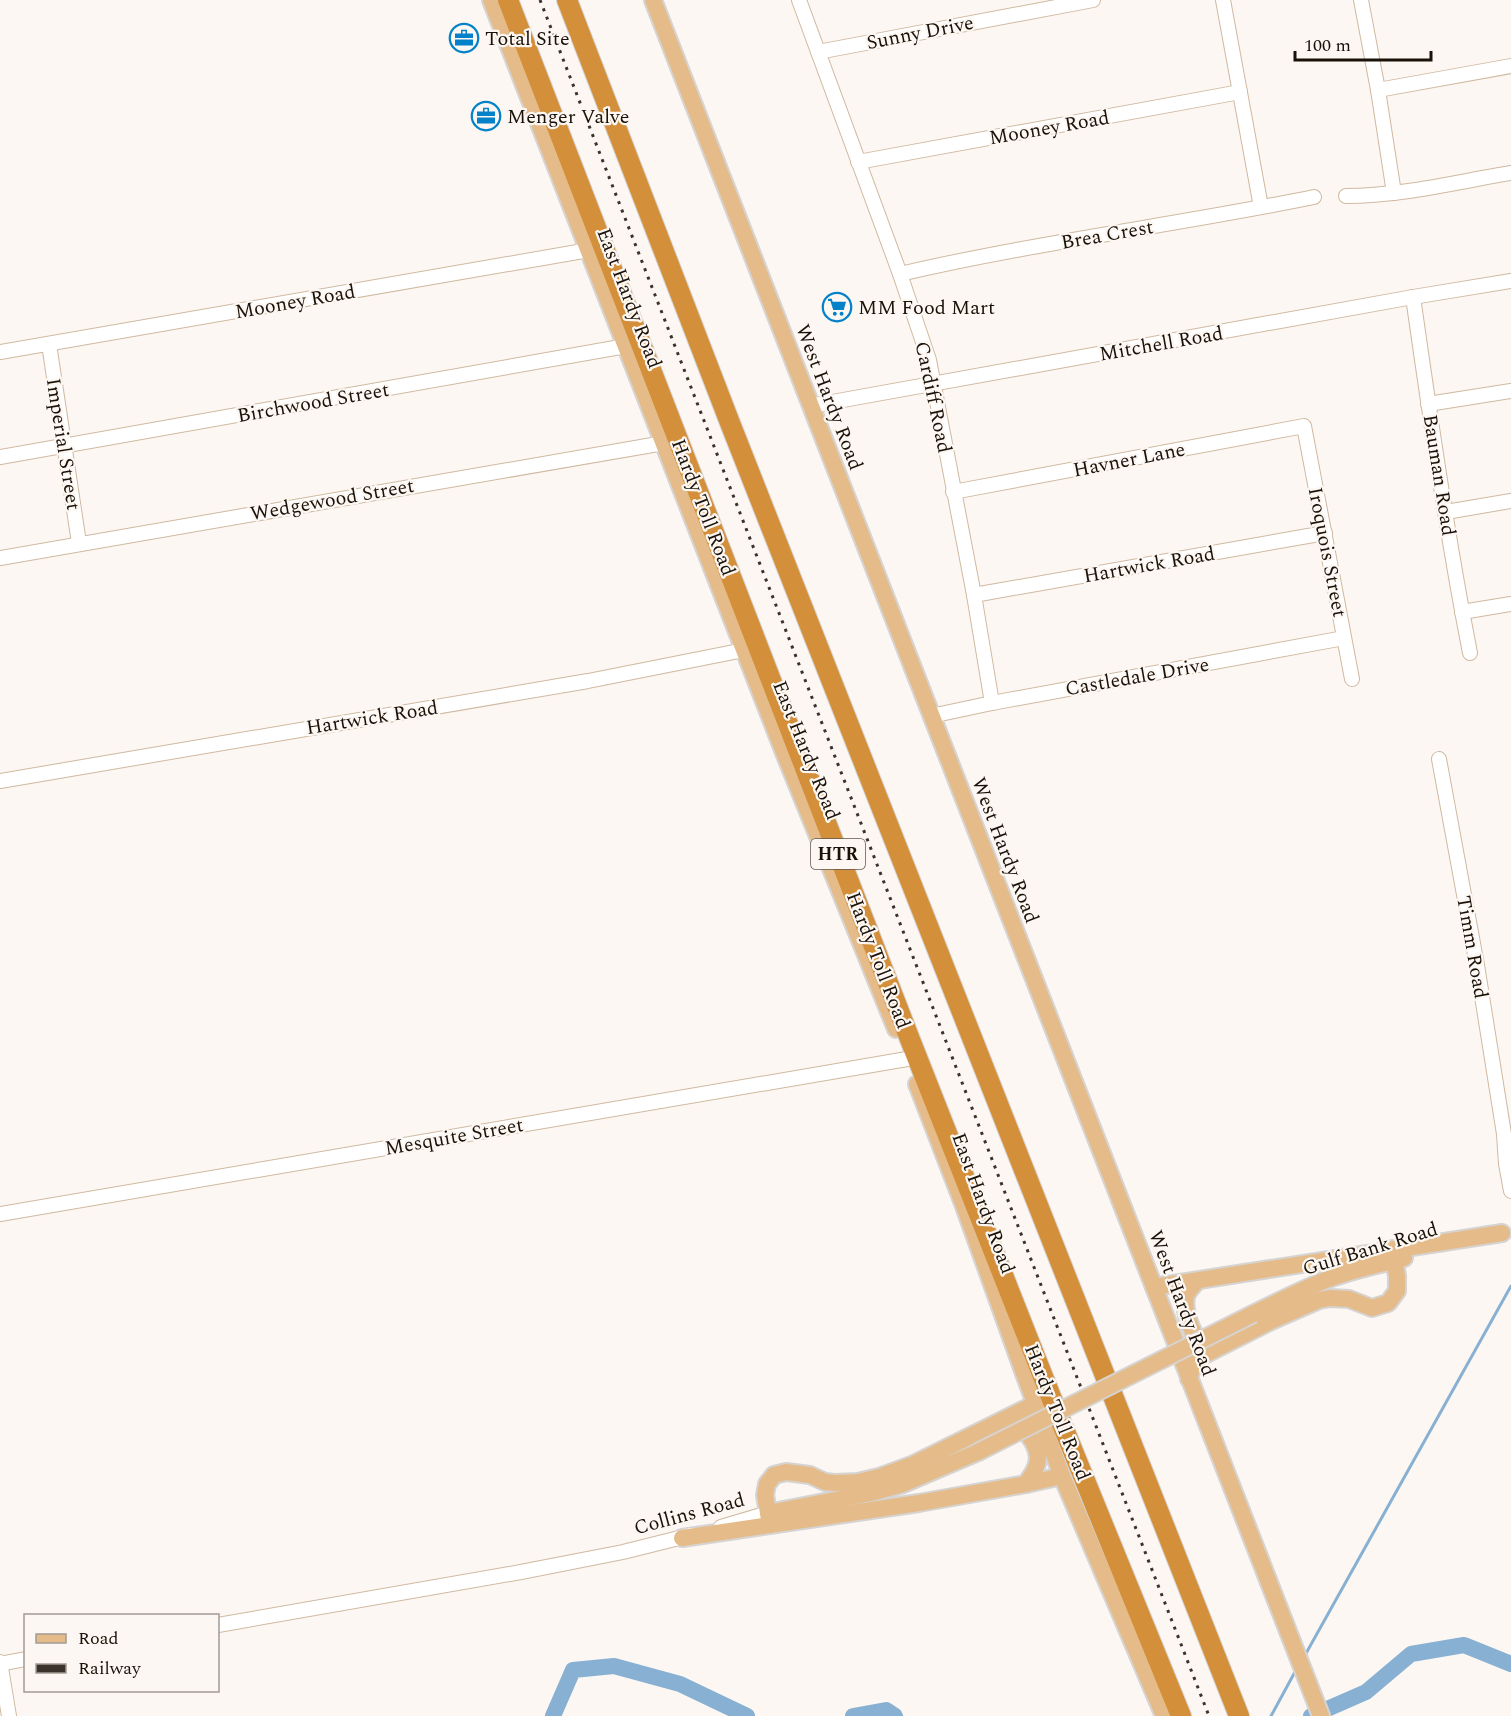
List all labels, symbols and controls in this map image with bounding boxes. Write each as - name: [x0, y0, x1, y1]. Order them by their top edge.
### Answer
- street label: Sunny Drive: [864, 8, 976, 58]
- office icon: Total Site: [448, 22, 480, 54]
- place label: Total Site: [485, 24, 570, 54]
- scale bar: [1295, 24, 1432, 62]
- text: 100 m: [1304, 32, 1351, 59]
- office icon: Menger Valve: [470, 100, 502, 132]
- place label: Menger Valve: [507, 102, 629, 132]
- street label: Mooney Road: [987, 103, 1112, 153]
- street label: Brea Crest: [1059, 212, 1156, 258]
- street label: East Hardy Road: [589, 224, 670, 373]
- street label: Mooney Road: [233, 277, 358, 327]
- supermarket icon: MM Food Mart: [821, 291, 853, 323]
- place label: MM Food Mart: [858, 293, 995, 323]
- street label: Mitchell Road: [1097, 318, 1225, 370]
- street label: West Hardy Road: [787, 320, 871, 475]
- street label: Cardiff Road: [907, 339, 959, 456]
- street label: Birchwood Street: [235, 375, 392, 431]
- street label: Imperial Street: [38, 376, 88, 512]
- street label: Bauman Road: [1415, 412, 1463, 538]
- street label: Hardy Toll Road: [663, 434, 743, 580]
- street label: Havner Lane: [1071, 434, 1188, 486]
- street label: Wedgewood Street: [248, 471, 417, 529]
- street label: Iroquois Street: [1300, 484, 1354, 620]
- street label: Hartwick Road: [1081, 539, 1217, 591]
- street label: Castledale Drive: [1063, 650, 1212, 704]
- street label: East Hardy Road: [764, 676, 848, 825]
- street label: Hartwick Road: [304, 693, 440, 743]
- street label: West Hardy Road: [963, 773, 1047, 928]
- road number: HTR: [811, 839, 865, 869]
- street label: Hardy Toll Road: [838, 887, 918, 1033]
- street label: Timm Road: [1448, 893, 1496, 1001]
- street label: Mesquite Street: [382, 1110, 526, 1164]
- street label: East Hardy Road: [944, 1129, 1022, 1278]
- street label: Gulf Bank Road: [1299, 1214, 1442, 1284]
- street label: West Hardy Road: [1140, 1226, 1224, 1381]
- street label: Hardy Toll Road: [1016, 1340, 1098, 1485]
- street label: Collins Road: [630, 1485, 748, 1543]
- legend: [24, 1614, 219, 1692]
- text: Road: [78, 1625, 119, 1652]
- text: Railway: [78, 1655, 142, 1682]

